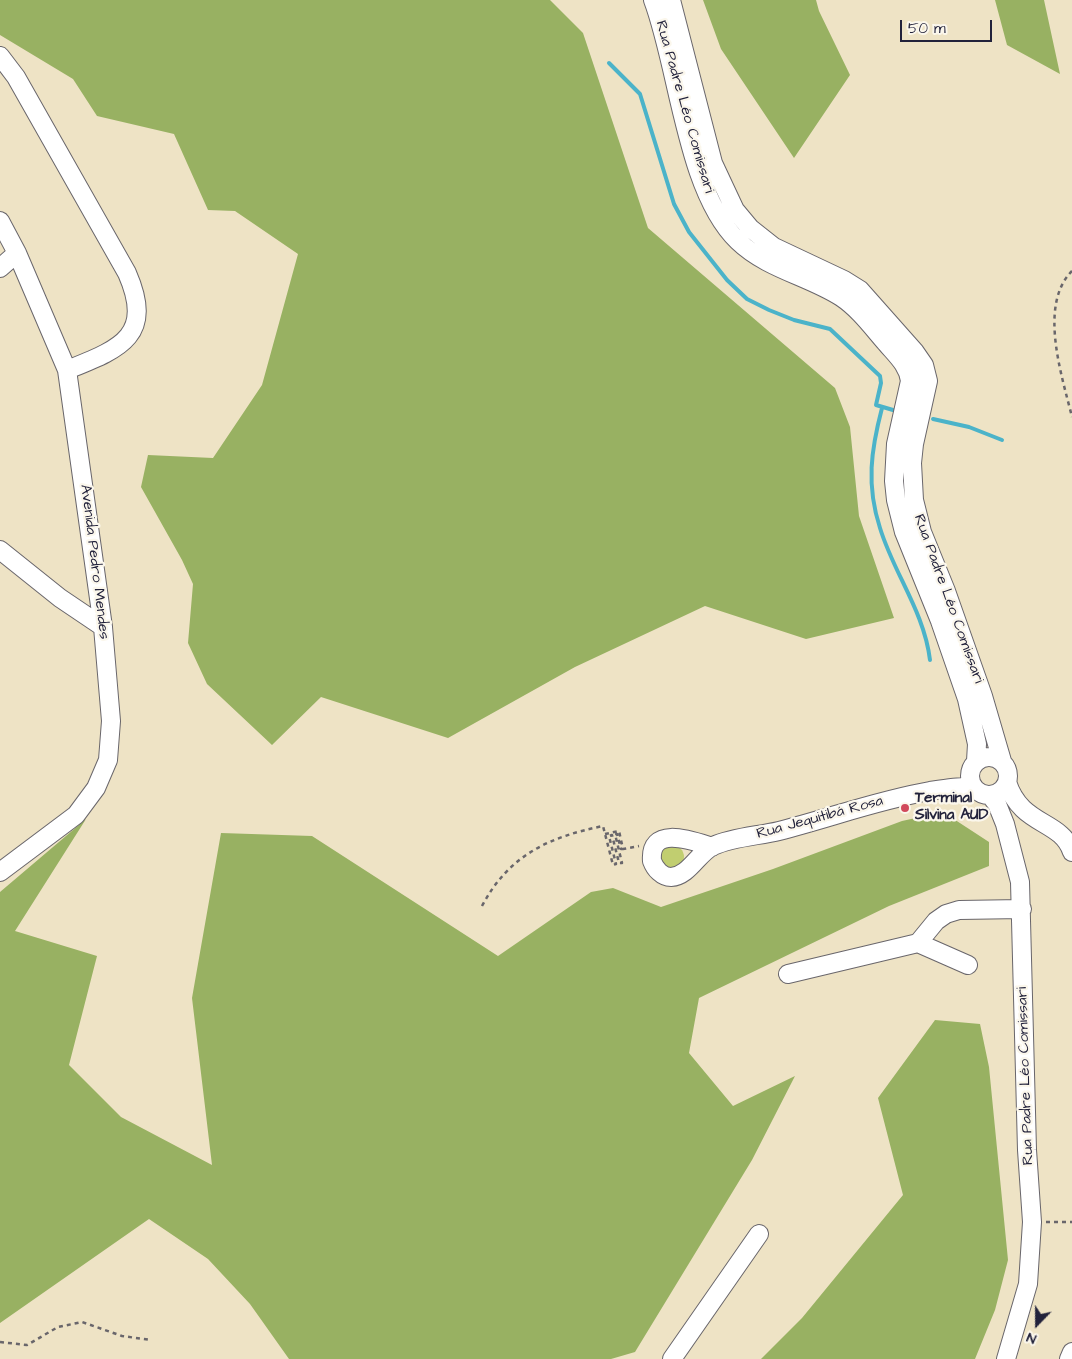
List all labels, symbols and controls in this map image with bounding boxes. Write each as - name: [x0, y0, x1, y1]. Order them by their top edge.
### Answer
- scale bar: [902, 10, 994, 42]
- text: 50 m: [908, 18, 946, 39]
- street label: Rua Padre Léo Comissari: [651, 19, 717, 195]
- street label: Avenida Pedro Mendes: [76, 483, 112, 641]
- street label: Rua Padre Léo Comissari: [909, 512, 987, 686]
- place label: Terminal Silvina AUD: [915, 790, 988, 825]
- street label: Rua Jequitibá Rosa: [755, 792, 885, 844]
- marker: Terminal Silvina AUD: [899, 802, 911, 814]
- street label: Rua Padre Léo Comissari: [1014, 987, 1038, 1165]
- north arrow: [1012, 1299, 1062, 1349]
- text: N: [1024, 1327, 1039, 1349]

